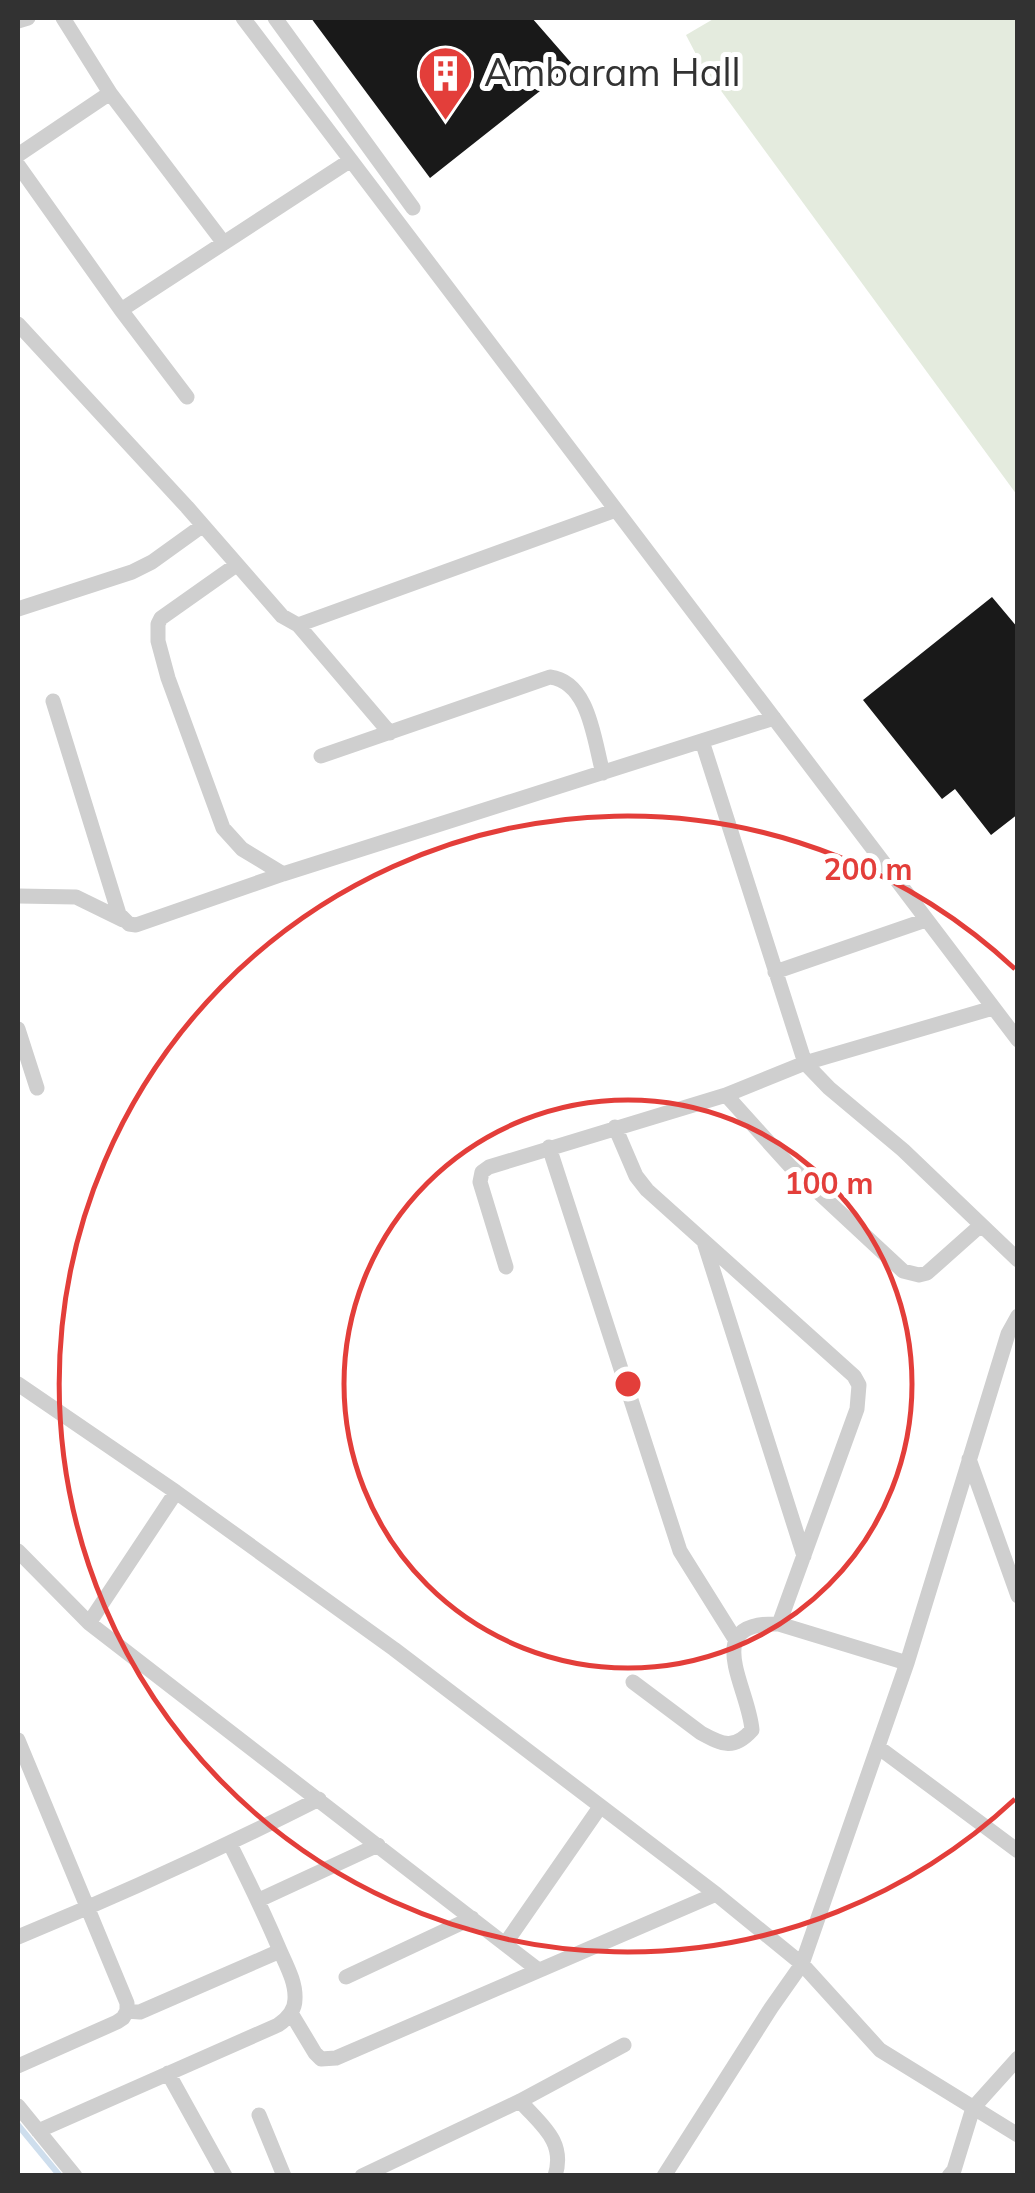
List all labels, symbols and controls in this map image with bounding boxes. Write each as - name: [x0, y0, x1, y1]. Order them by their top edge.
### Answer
- building icon: Ambaram Hall: [415, 43, 475, 122]
- place label: Ambaram Hall: [484, 48, 741, 96]
- text: 200 m: [823, 850, 913, 888]
- text: 100 m: [784, 1164, 874, 1202]
- centre of rings: [610, 1366, 646, 1402]

